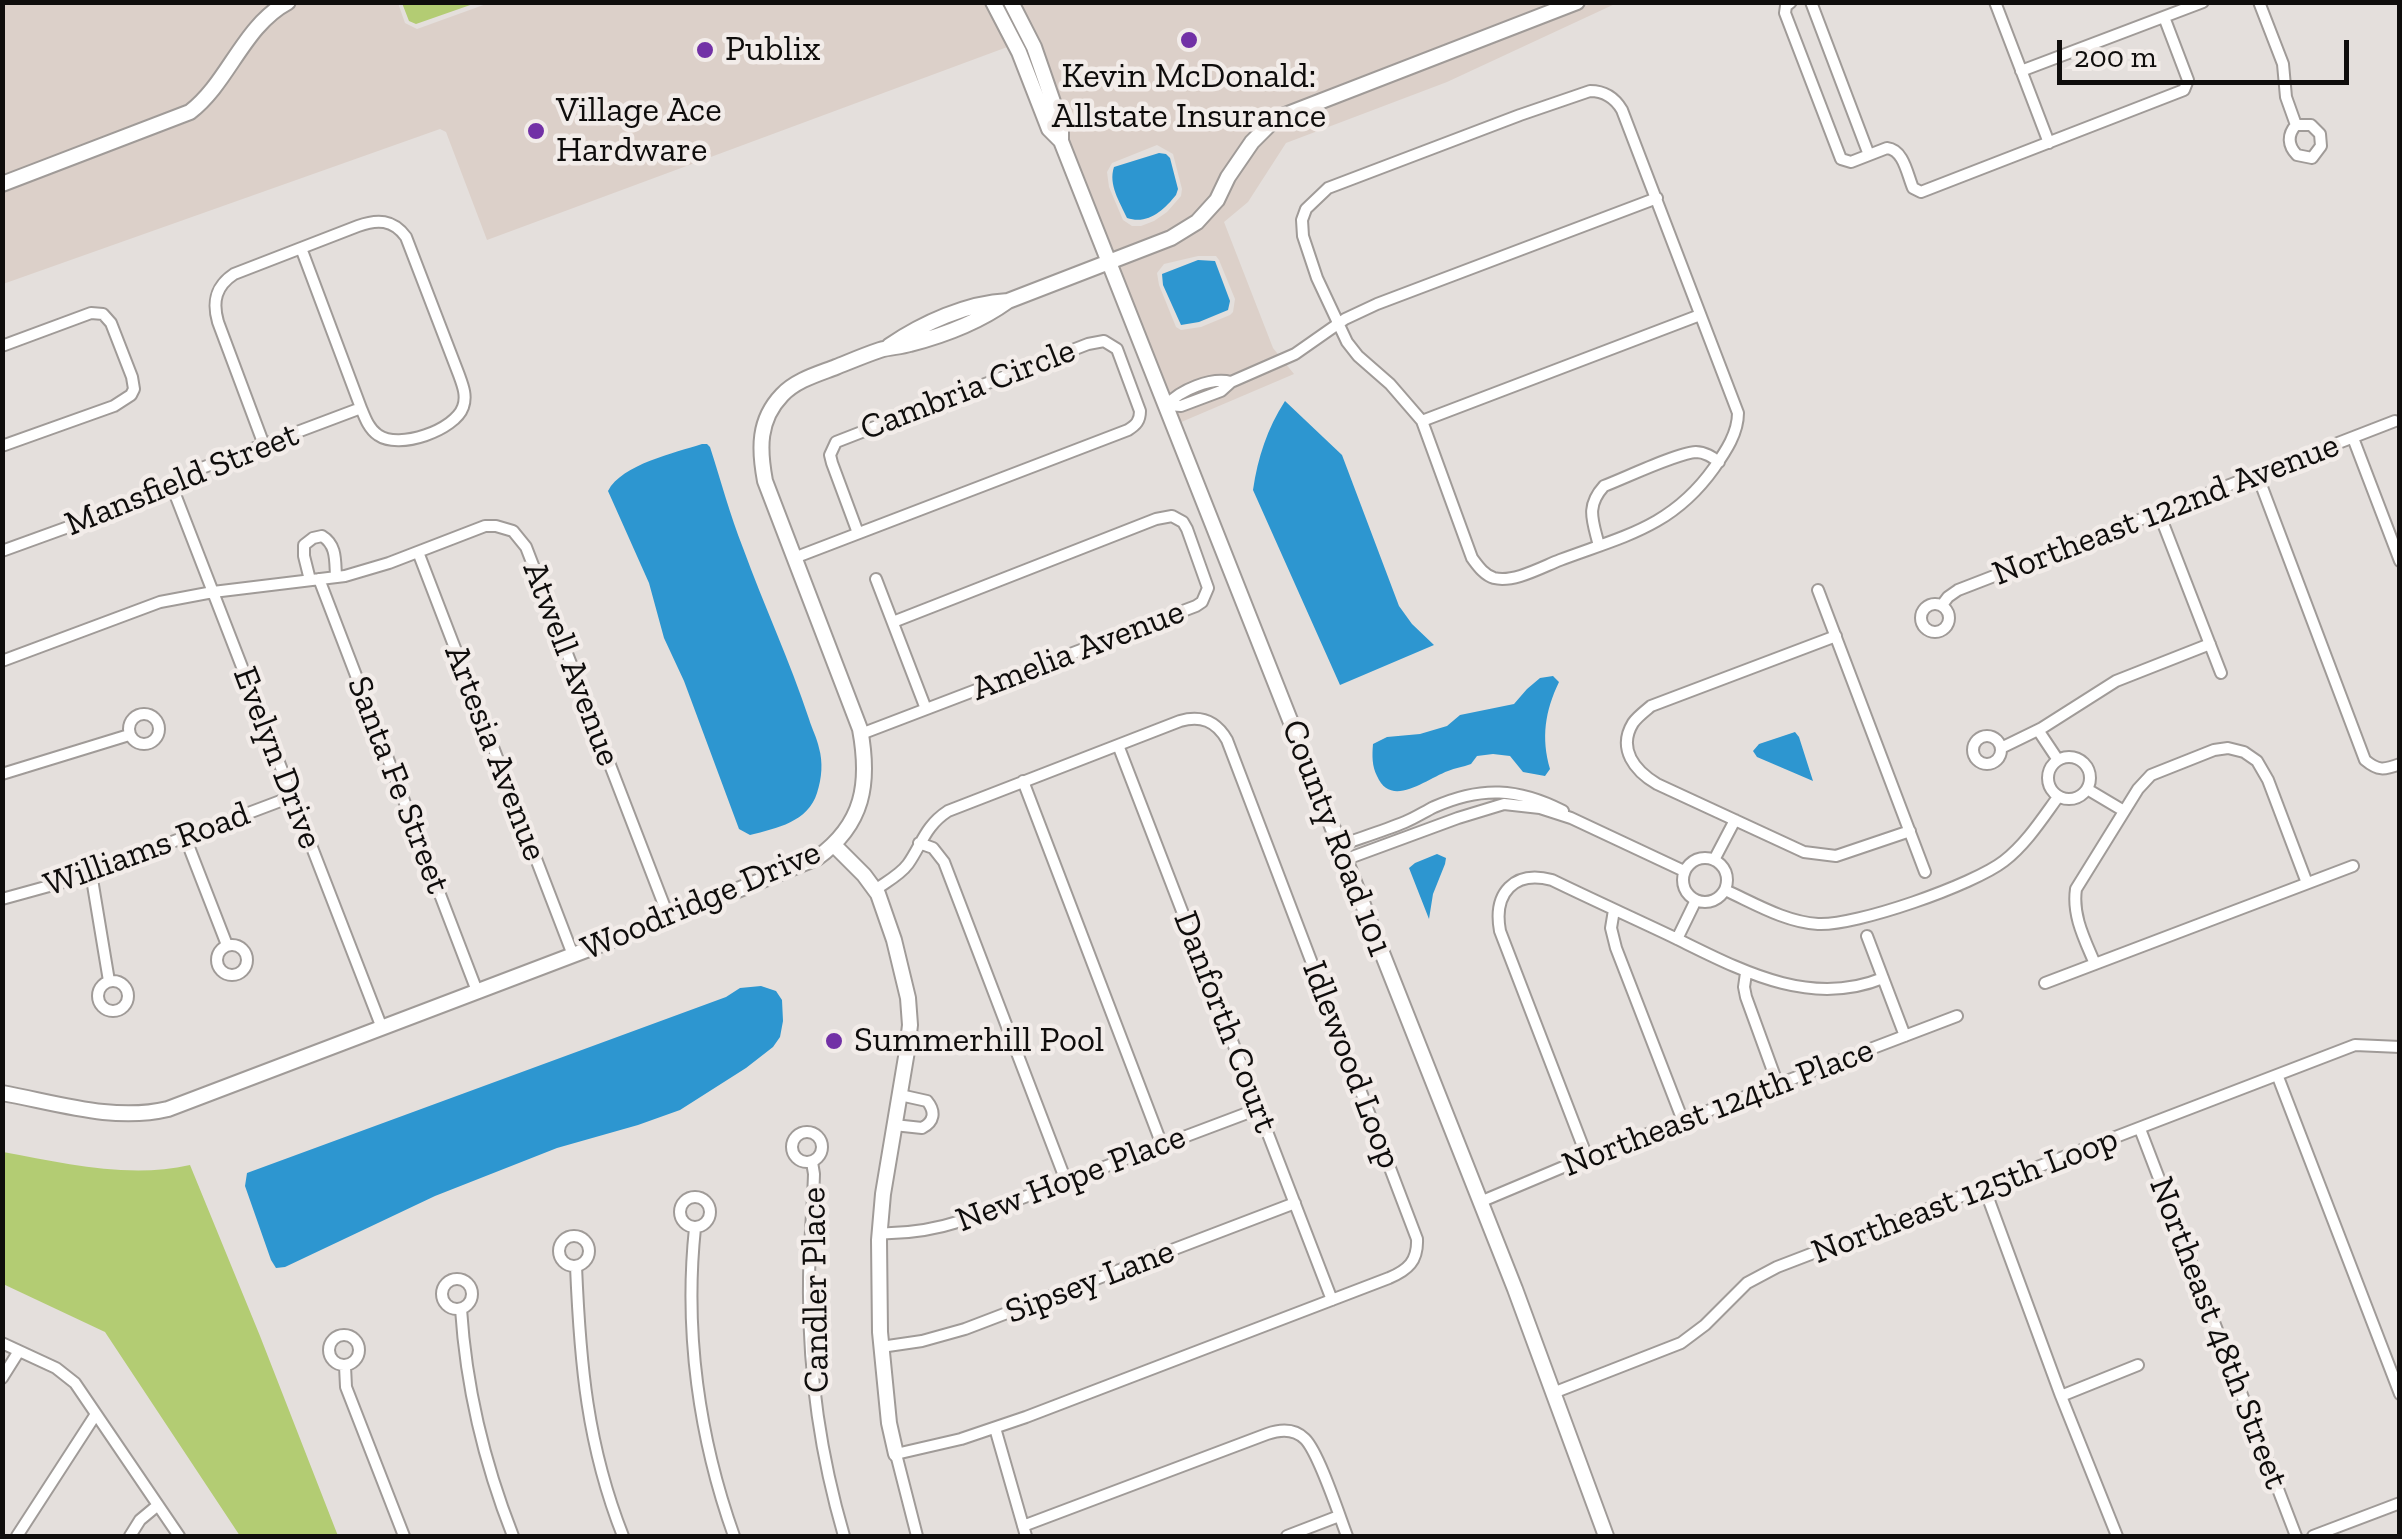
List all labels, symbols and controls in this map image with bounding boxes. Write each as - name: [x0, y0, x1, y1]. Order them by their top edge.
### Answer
- scale bar: [2062, 20, 2354, 82]
- place label: Publix: [725, 29, 821, 71]
- marker: Kevin McDonald: Allstate Insurance: [1178, 29, 1200, 51]
- marker: Publix: [694, 39, 716, 61]
- text: 200 m: [2074, 39, 2157, 75]
- place label: Kevin McDonald: Allstate Insurance: [1052, 56, 1326, 138]
- place label: Village Ace Hardware: [556, 90, 722, 172]
- marker: Village Ace Hardware: [525, 120, 547, 142]
- street label: Cambria Circle: [855, 330, 1081, 450]
- street label: Mansfield Street: [59, 414, 305, 546]
- street label: Northeast 122nd Avenue: [1987, 425, 2345, 595]
- street label: Atwell Avenue: [513, 556, 629, 772]
- street label: Amelia Avenue: [966, 591, 1190, 711]
- street label: Artesia Avenue: [435, 639, 555, 867]
- street label: Evelyn Drive: [223, 661, 331, 855]
- street label: Santa Fe Street: [337, 671, 459, 899]
- street label: County Road 101: [1272, 714, 1400, 962]
- street label: Williams Road: [38, 793, 256, 907]
- street label: Woodridge Drive: [575, 832, 827, 970]
- street label: Danforth Court: [1164, 906, 1286, 1138]
- street label: Idlewood Loop: [1292, 955, 1410, 1175]
- place label: Summerhill Pool: [854, 1020, 1104, 1062]
- street label: Northeast 124th Place: [1557, 1029, 1879, 1187]
- marker: Summerhill Pool: [823, 1030, 845, 1052]
- street label: New Hope Place: [950, 1116, 1192, 1242]
- street label: Northeast 125th Loop: [1806, 1118, 2124, 1274]
- street label: Northeast 48th Street: [2139, 1171, 2297, 1495]
- street label: Candler Place: [793, 1187, 839, 1393]
- street label: Sipsey Lane: [1000, 1231, 1180, 1333]

